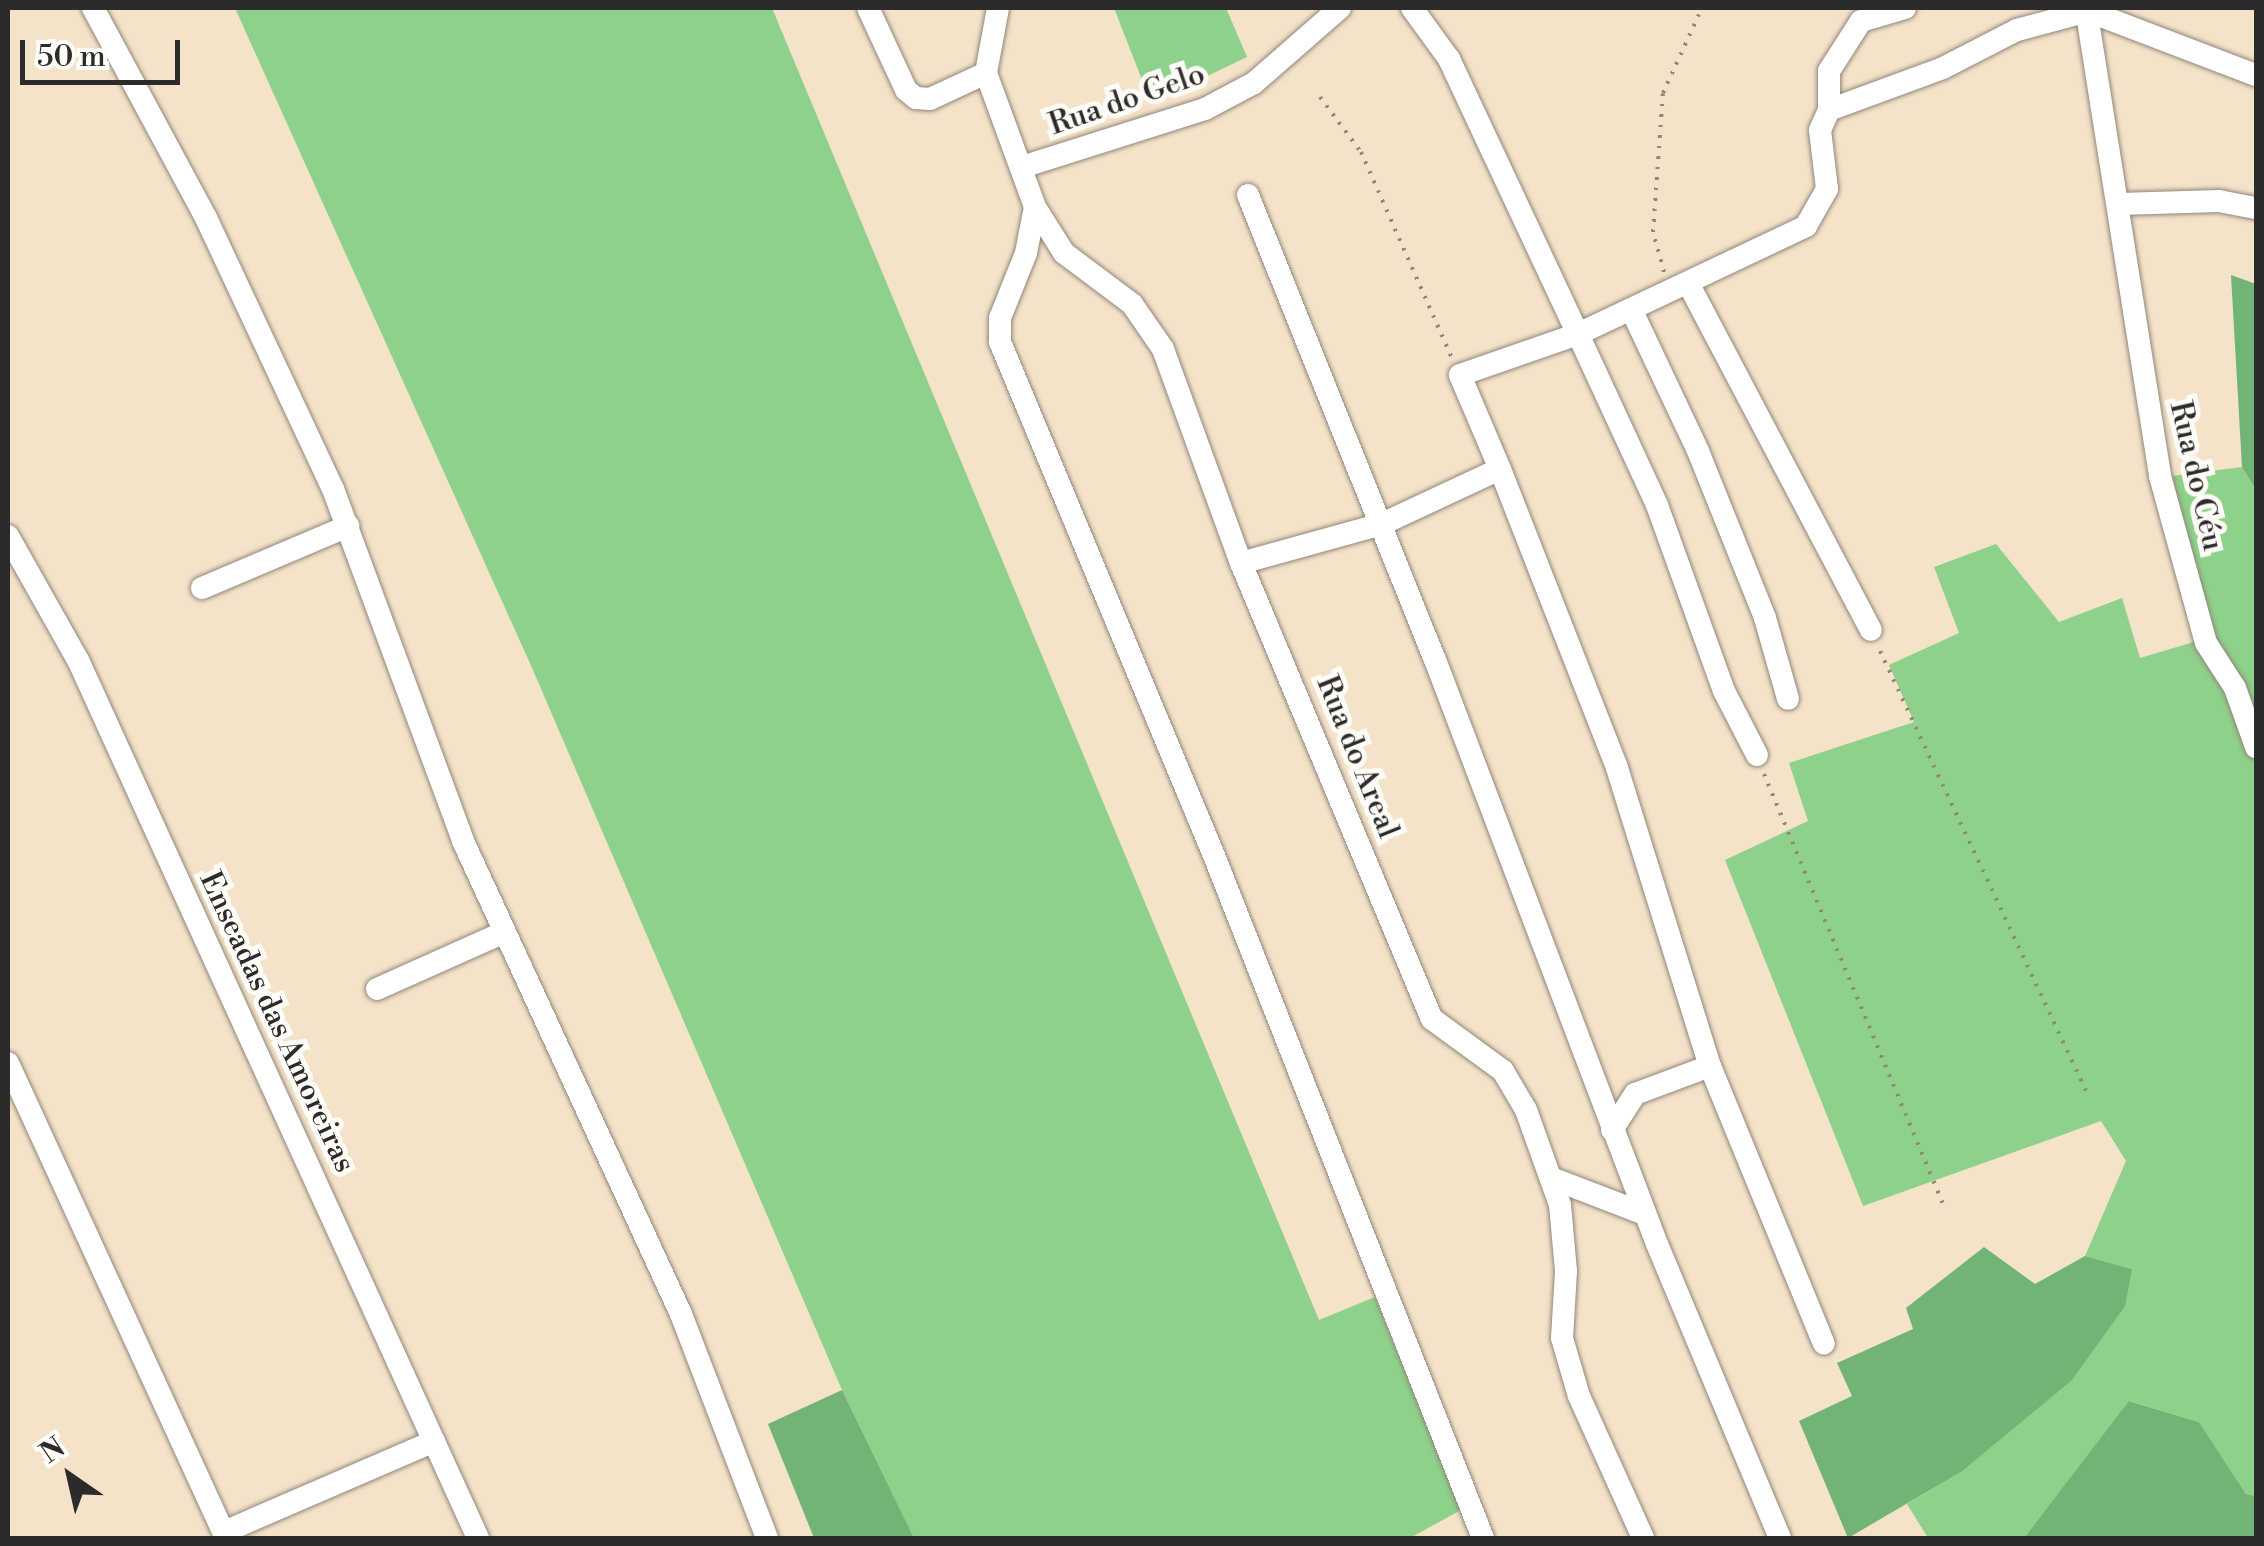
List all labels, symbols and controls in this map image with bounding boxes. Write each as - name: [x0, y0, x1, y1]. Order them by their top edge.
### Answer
- scale bar: [25, 20, 185, 82]
- text: 50 m: [37, 38, 106, 76]
- street label: Rua do Gelo: [1044, 57, 1210, 143]
- street label: Rua do Céu: [2161, 398, 2231, 554]
- street label: Rua do Areal: [1308, 671, 1406, 843]
- street label: Enseadas das Amoreiras: [191, 866, 363, 1178]
- north arrow: [20, 1426, 120, 1526]
- text: N: [34, 1430, 72, 1471]

